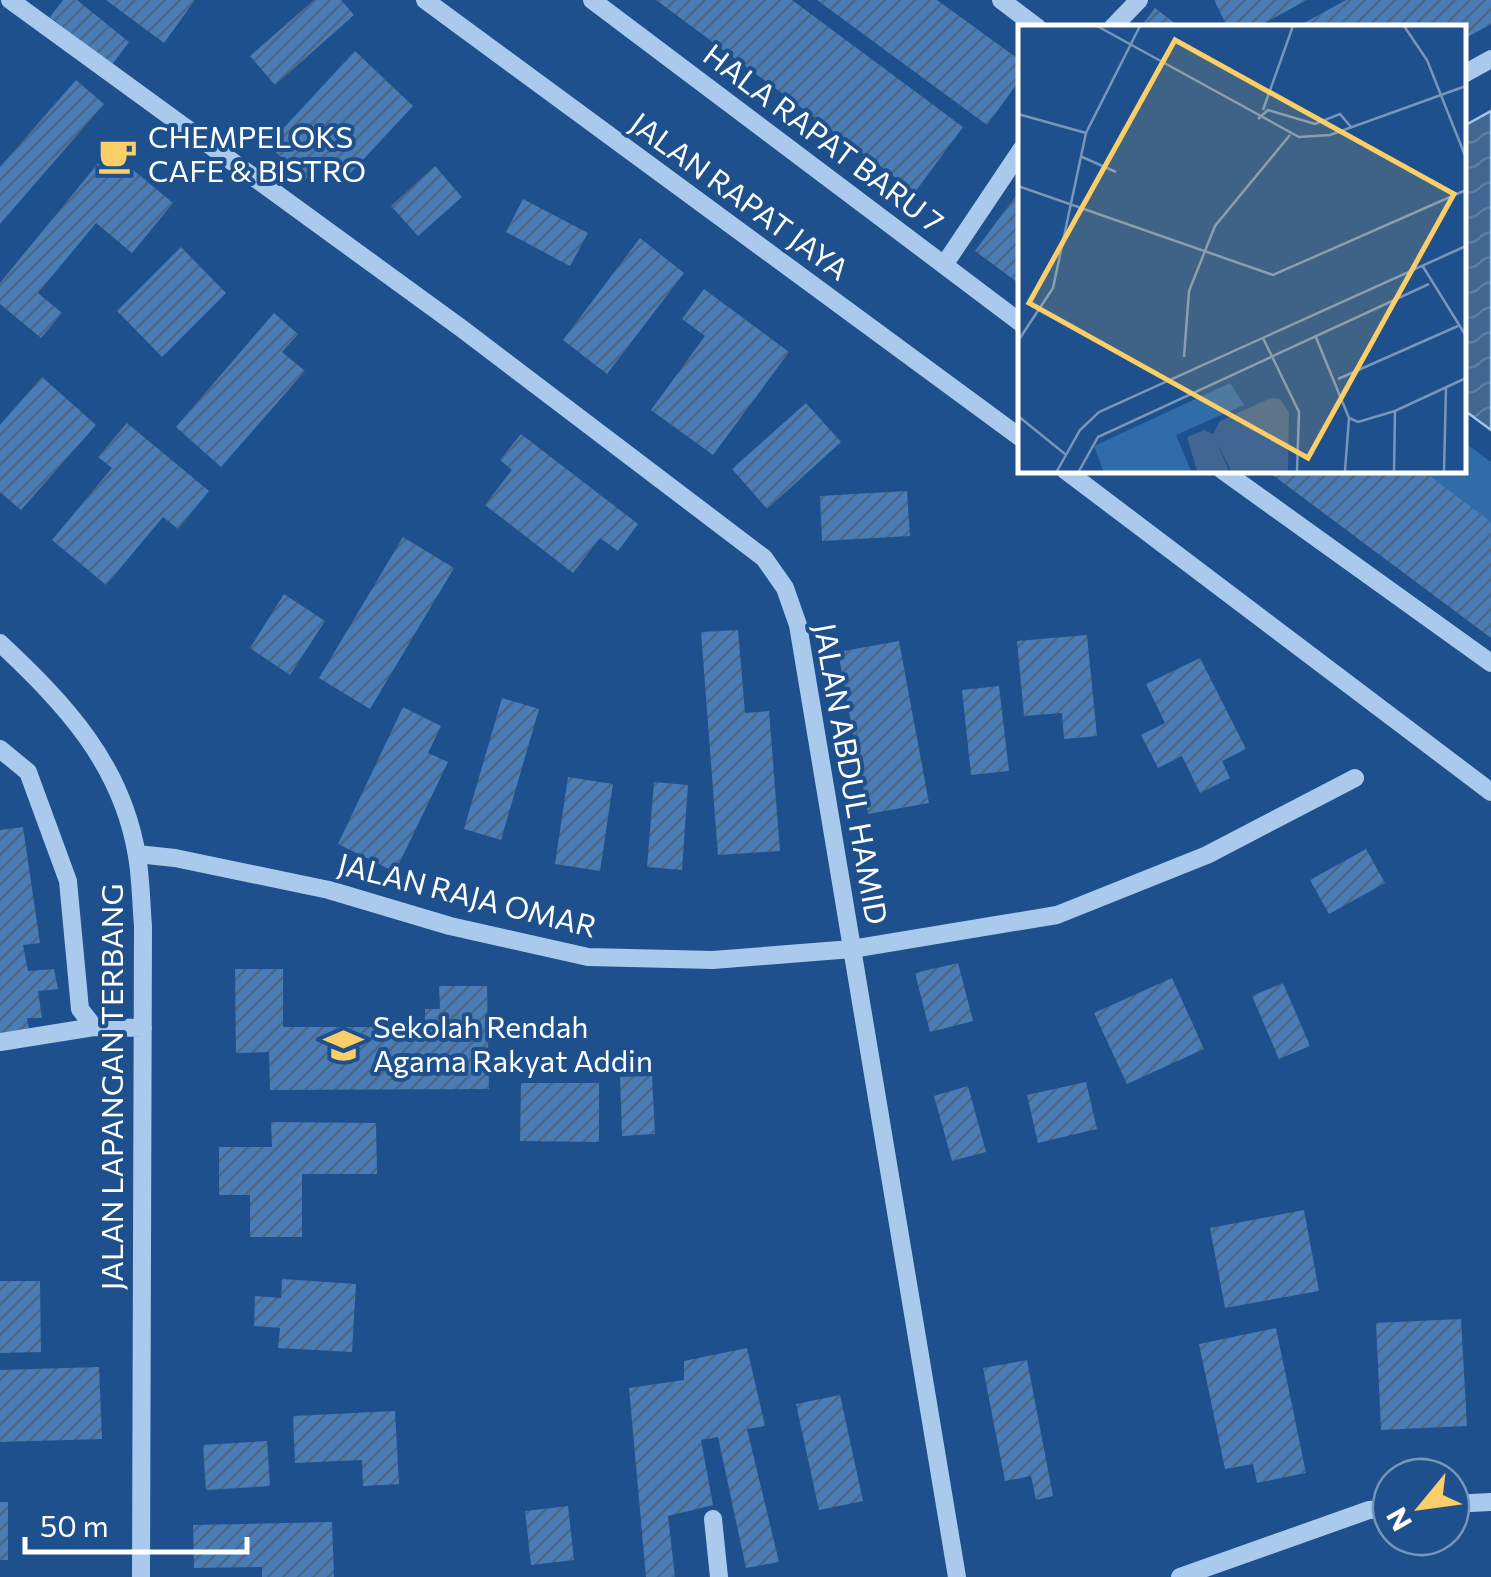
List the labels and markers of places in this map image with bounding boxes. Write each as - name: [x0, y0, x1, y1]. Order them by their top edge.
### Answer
- place label: CHEMPELOKS CAFE & BISTRO: [148, 117, 366, 188]
- cafe icon: CHEMPELOKS CAFE & BISTRO: [97, 134, 139, 176]
- place label: Sekolah Rendah Agama Rakyat Addin: [373, 1007, 653, 1078]
- school or university icon: Sekolah Rendah Agama Rakyat Addin: [322, 1024, 364, 1066]

